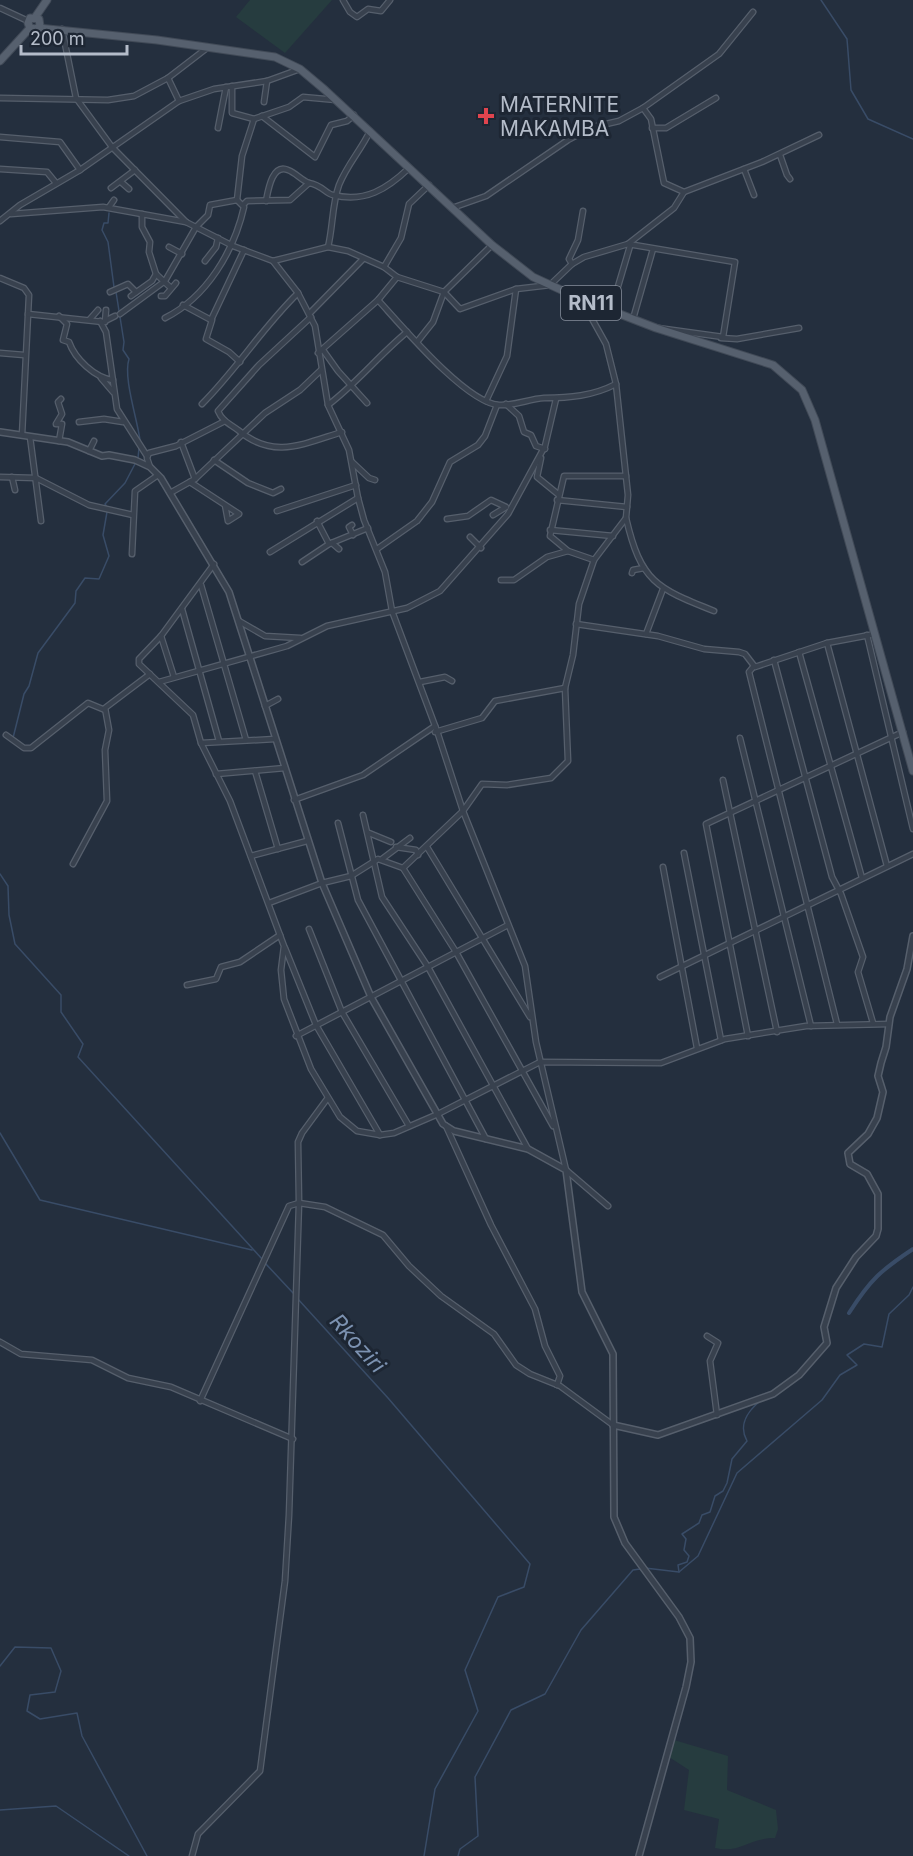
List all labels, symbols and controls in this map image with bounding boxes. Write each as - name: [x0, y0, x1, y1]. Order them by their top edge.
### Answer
- scale bar: [21, 18, 128, 56]
- text: 200 m: [30, 28, 85, 49]
- place label: MATERNITE MAKAMBA: [500, 92, 619, 141]
- marker: MATERNITE MAKAMBA: [477, 107, 495, 125]
- road number: RN11: [561, 286, 621, 320]
- water label: Rkoziri: [325, 1308, 392, 1378]

